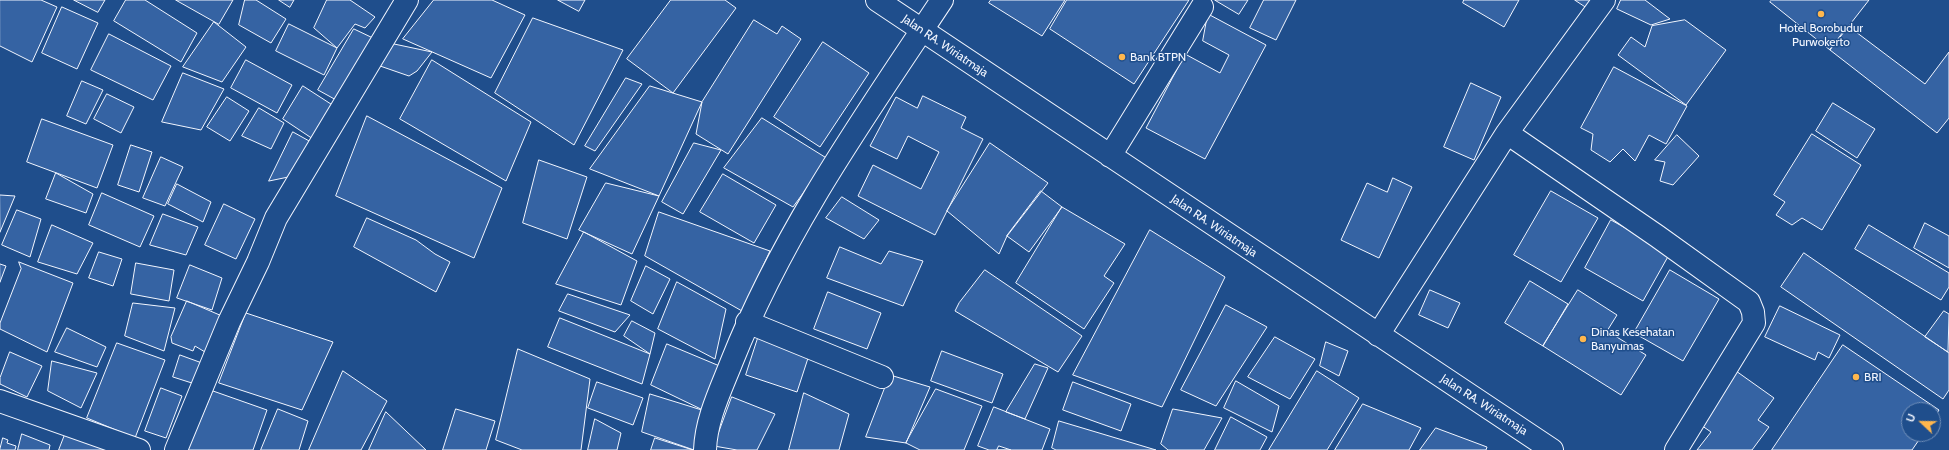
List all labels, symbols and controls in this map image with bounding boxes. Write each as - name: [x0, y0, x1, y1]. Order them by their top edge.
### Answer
- marker: Hotel Borobudur Purwokerto: [1816, 9, 1826, 19]
- street label: Jalan RA. Wiriatmaja: [899, 12, 991, 80]
- place label: Hotel Borobudur Purwokerto: [1779, 21, 1863, 49]
- place label: Bank BTPN: [1130, 50, 1186, 64]
- marker: Bank BTPN: [1117, 52, 1127, 62]
- street label: Jalan RA. Wiriatmaja: [1168, 192, 1260, 260]
- place label: Dinas Kesehatan Banyumas: [1591, 325, 1675, 353]
- marker: Dinas Kesehatan Banyumas: [1578, 334, 1588, 344]
- place label: BRI: [1864, 370, 1881, 384]
- street label: Jalan RA. Wiriatmaja: [1438, 371, 1530, 439]
- marker: BRI: [1851, 372, 1861, 382]
- north arrow: [1901, 402, 1941, 442]
- text: U: [1903, 412, 1919, 424]

